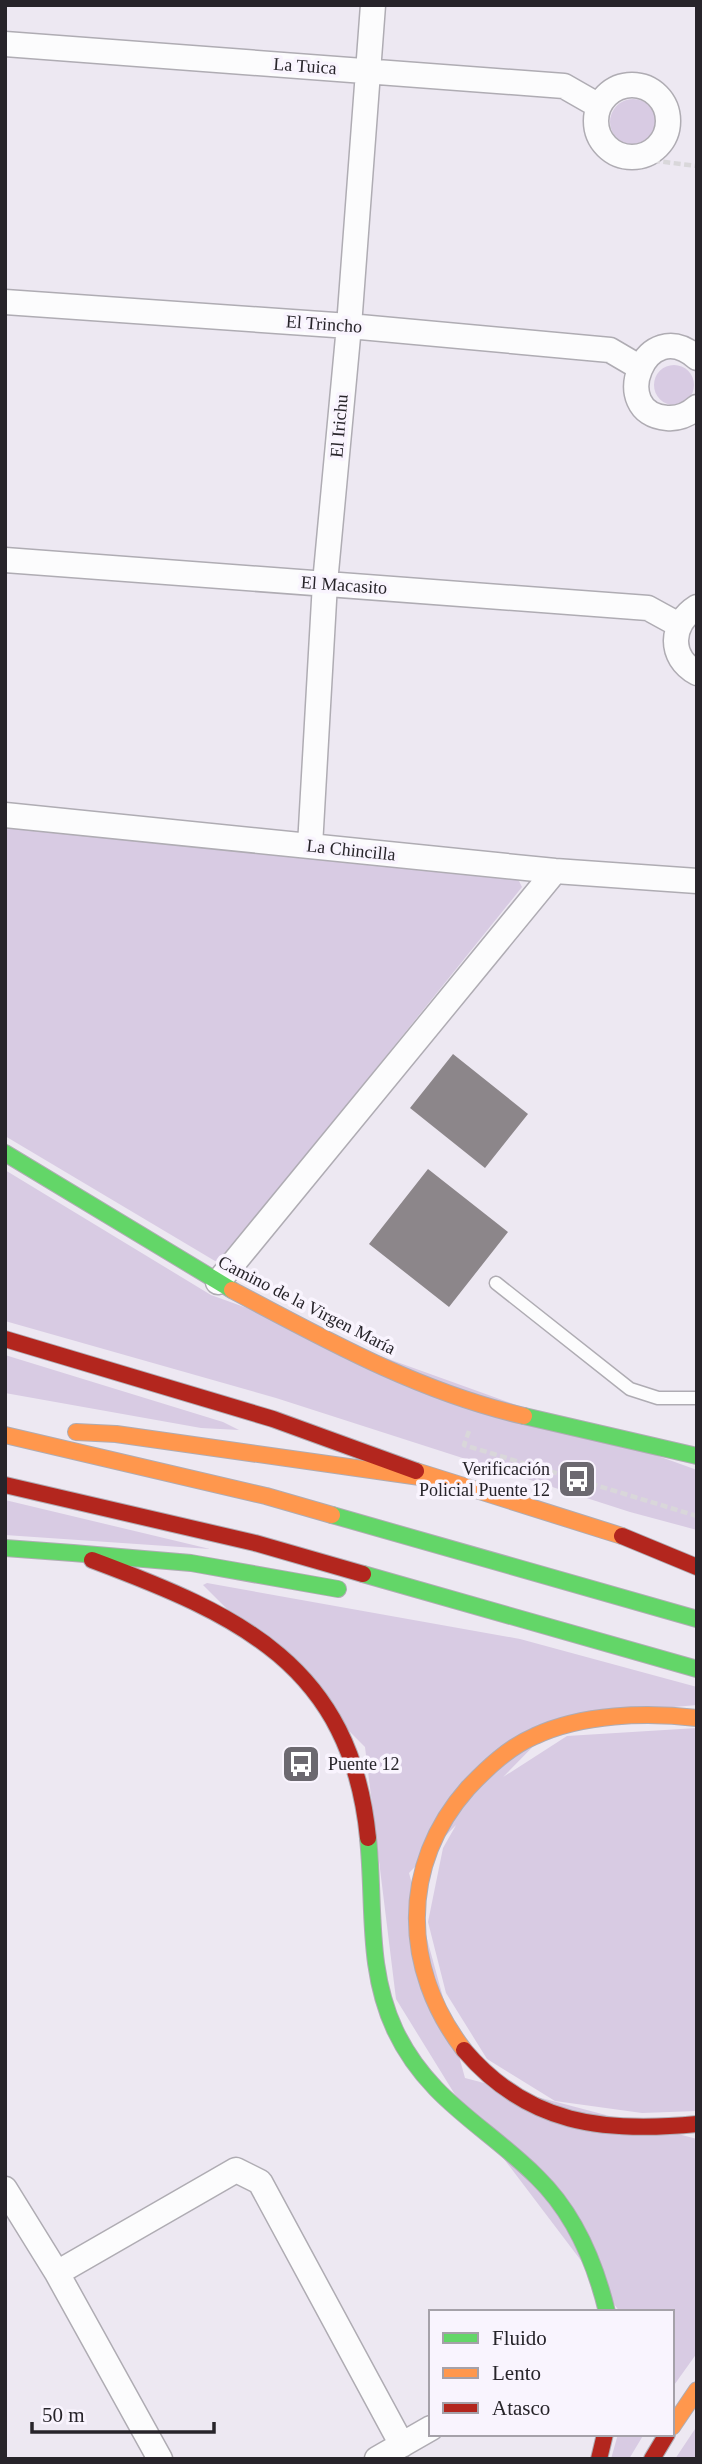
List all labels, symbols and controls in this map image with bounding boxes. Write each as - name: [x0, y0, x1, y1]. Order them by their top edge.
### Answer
- street label: La Tuica: [273, 54, 337, 78]
- street label: El Trincho: [285, 311, 363, 337]
- street label: El Irichu: [326, 394, 352, 458]
- street label: El Macasito: [300, 572, 388, 598]
- street label: La Chincilla: [305, 835, 397, 865]
- street label: Camino de la Virgen María: [215, 1252, 399, 1358]
- bus stop icon: Verificación Policial Puente 12: [556, 1458, 598, 1500]
- place label: Verificación Policial Puente 12: [419, 1459, 550, 1500]
- bus stop icon: Puente 12: [280, 1743, 322, 1785]
- place label: Puente 12: [328, 1754, 400, 1774]
- legend: [429, 2310, 674, 2436]
- text: Fluido: [492, 2326, 547, 2350]
- text: Lento: [492, 2361, 541, 2385]
- scale bar: [32, 2390, 214, 2434]
- text: Atasco: [492, 2396, 550, 2420]
- text: 50 m: [42, 2403, 85, 2427]

